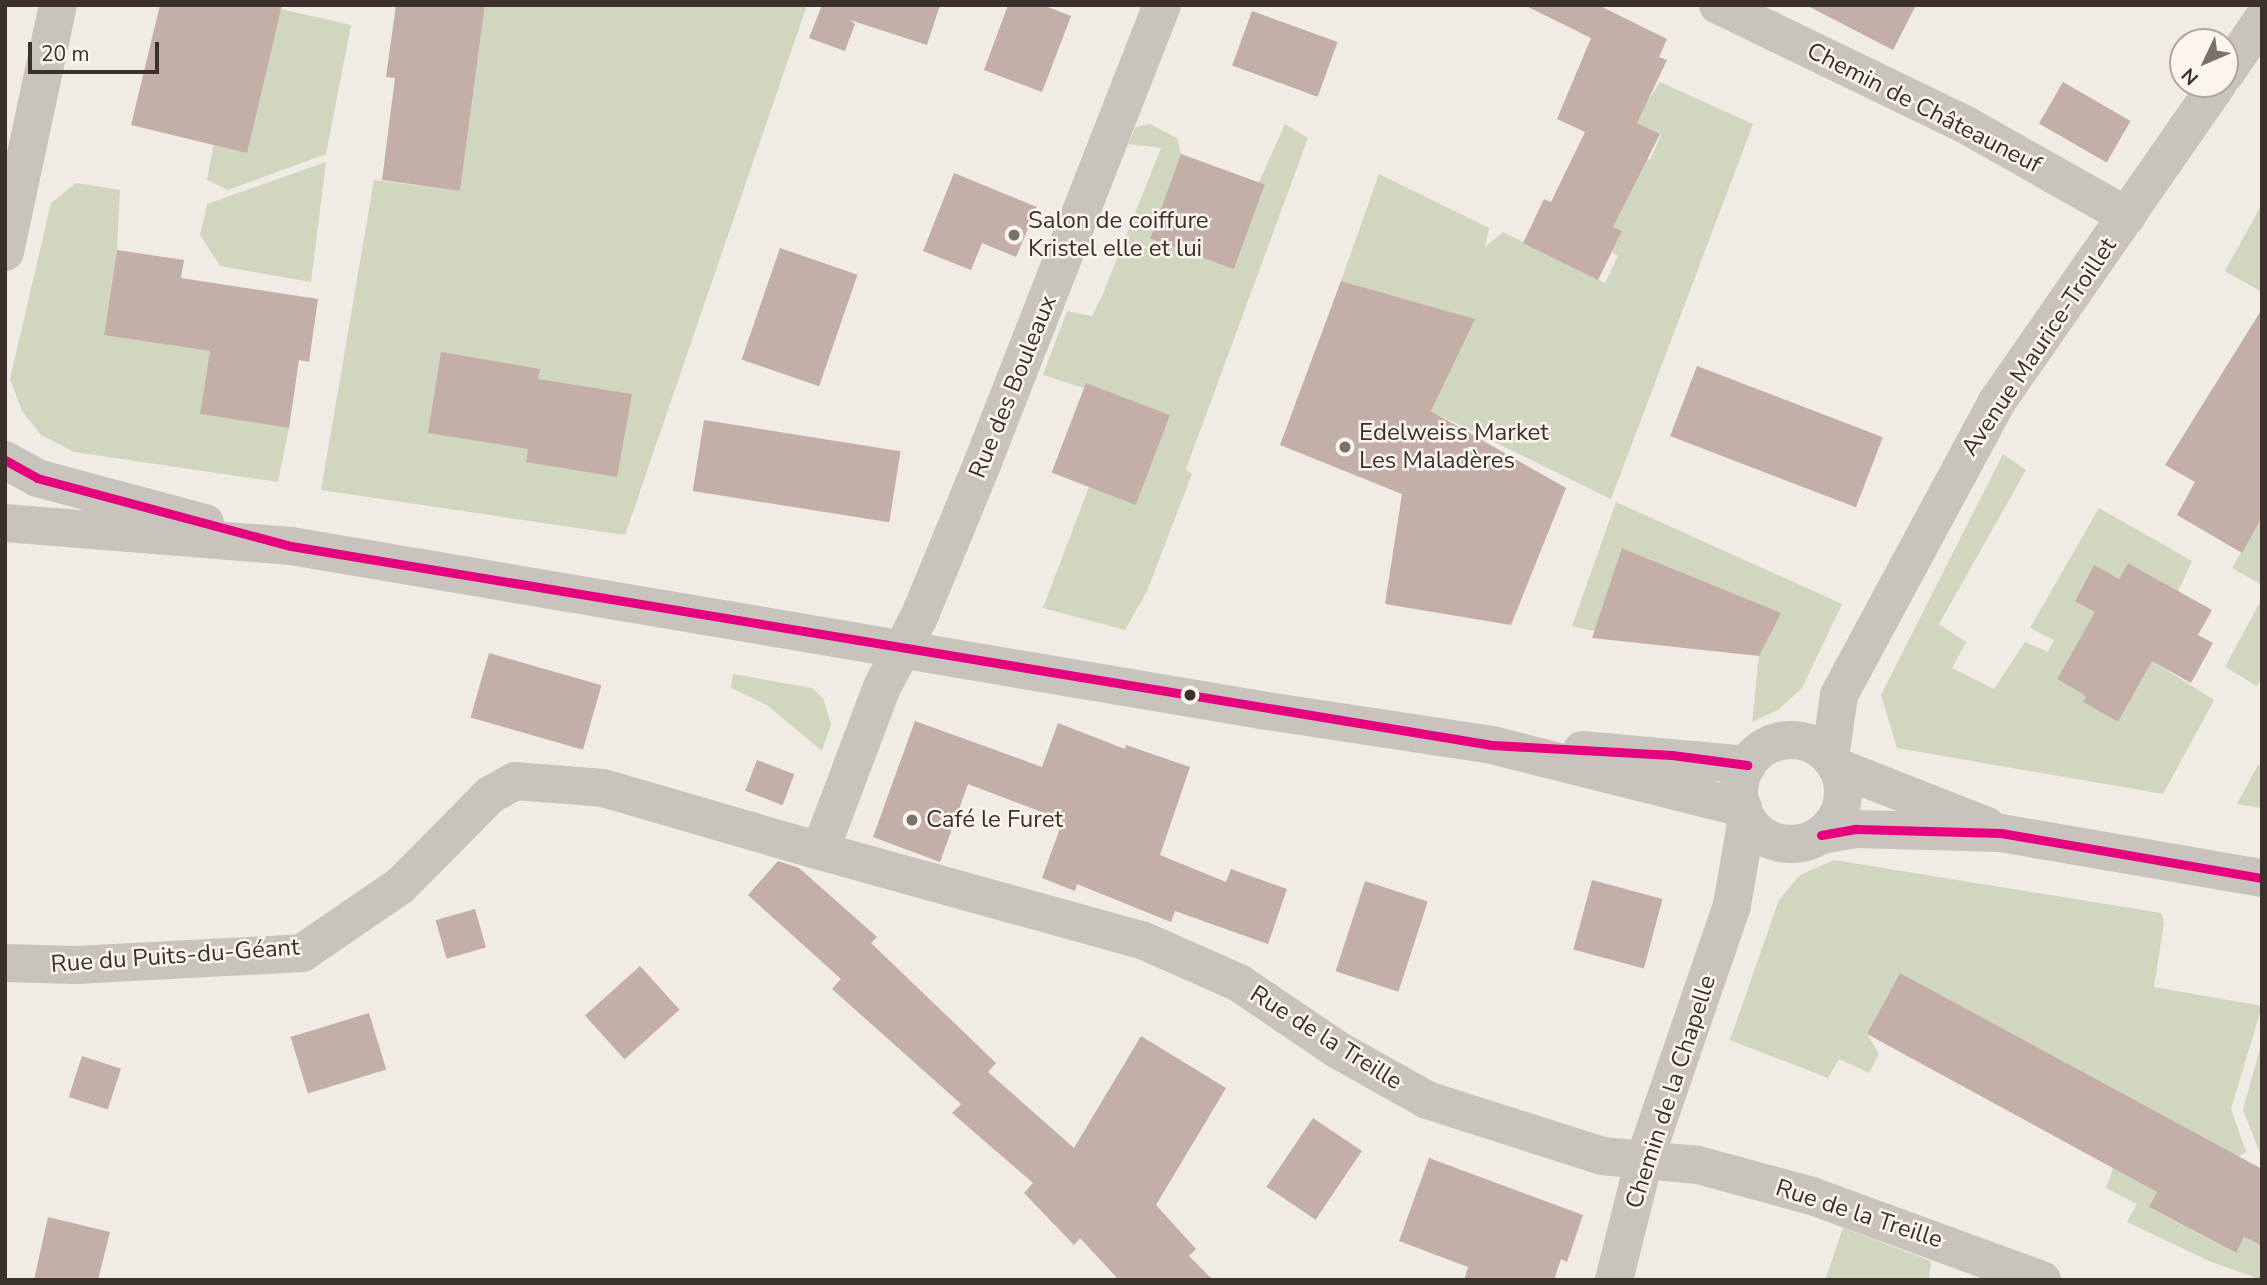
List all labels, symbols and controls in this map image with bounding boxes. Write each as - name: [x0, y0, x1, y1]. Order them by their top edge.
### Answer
- scale bar: [32, 28, 163, 72]
- north arrow: [2169, 28, 2239, 98]
- street label: Chemin de Châteauneuf: [1802, 36, 2046, 180]
- text: 20 m: [41, 40, 90, 68]
- text: N: [2176, 62, 2205, 90]
- place label: Salon de coiffure Kristel elle et lui: [1028, 207, 1209, 263]
- marker: Salon de coiffure Kristel elle et lui: [1006, 227, 1022, 243]
- street label: Avenue Maurice-Troillet: [1955, 232, 2123, 462]
- street label: Rue des Bouleaux: [963, 291, 1063, 483]
- place label: Edelweiss Market Les Maladères: [1359, 419, 1549, 475]
- marker: Edelweiss Market Les Maladères: [1337, 439, 1353, 455]
- unlabelled marker: [1183, 688, 1197, 702]
- place label: Café le Furet: [926, 806, 1063, 834]
- marker: Café le Furet: [904, 812, 920, 828]
- street label: Rue du Puits-du-Géant: [50, 933, 300, 979]
- street label: Chemin de la Chapelle: [1620, 972, 1722, 1212]
- street label: Rue de la Treille: [1245, 980, 1407, 1096]
- street label: Rue de la Treille: [1772, 1173, 1946, 1255]

